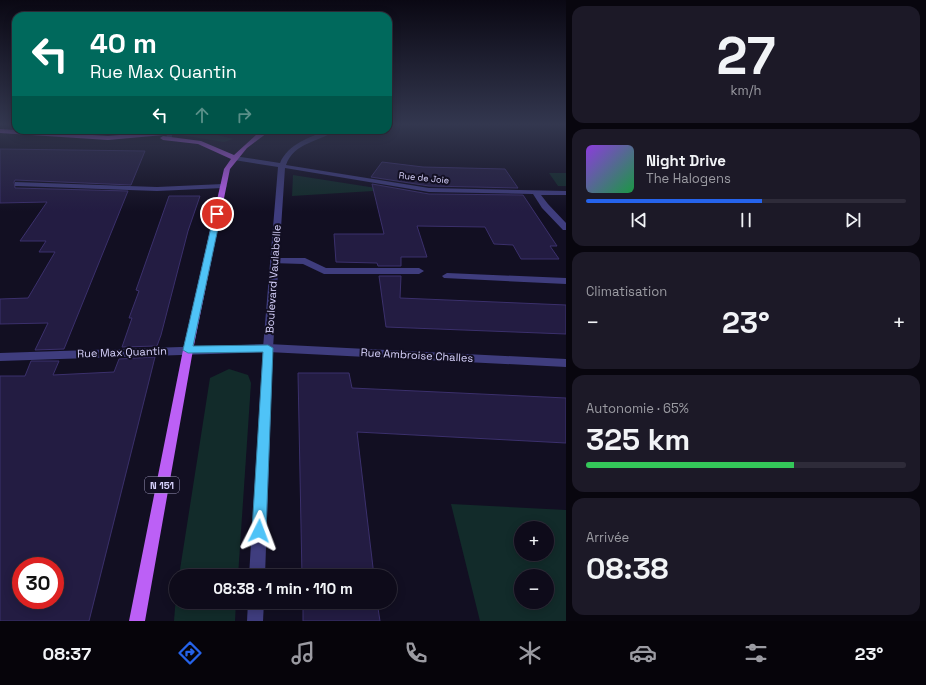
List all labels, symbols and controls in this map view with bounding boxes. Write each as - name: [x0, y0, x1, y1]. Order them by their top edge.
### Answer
- text: 27: [716, 23, 776, 89]
- text: 40 m: [90, 25, 157, 61]
- icon: left: [24, 28, 76, 80]
- text: Rue Max Quantin: [90, 60, 237, 83]
- text: km/h: [731, 82, 761, 99]
- icon: left: [149, 104, 171, 126]
- icon: ahead: [191, 104, 213, 126]
- icon: right: [233, 104, 255, 126]
- text: Night Drive: [646, 151, 726, 170]
- street label: Rue de Joie: [398, 169, 450, 187]
- text: The Halogens: [646, 170, 731, 187]
- pin: [200, 197, 234, 231]
- icon: arrive: [206, 203, 228, 225]
- icon: previous: [628, 209, 650, 231]
- icon: pause: [735, 209, 757, 231]
- icon: next: [842, 209, 864, 231]
- street label: Boulevard Vaulabelle: [262, 224, 284, 334]
- text: Climatisation: [586, 283, 667, 300]
- text: 23°: [722, 303, 770, 342]
- text: −: [586, 308, 600, 336]
- text: +: [892, 308, 906, 336]
- street label: Rue Max Quantin: [77, 343, 167, 361]
- street label: Rue Ambroise Challes: [360, 345, 474, 365]
- text: Autonomie · 65%: [586, 400, 689, 417]
- text: 325 km: [586, 420, 690, 459]
- road number: N 151: [145, 477, 179, 493]
- position arrow: [238, 510, 280, 552]
- map controls: [514, 521, 554, 609]
- button: +: [514, 521, 554, 561]
- text: Arrivée: [586, 529, 629, 546]
- text: 08:38: [586, 549, 669, 588]
- speed limit sign: 30: [12, 557, 64, 609]
- button: −: [514, 569, 554, 609]
- text: 08:38 · 1 min · 110 m: [213, 579, 353, 598]
- icon: directions: [176, 639, 204, 667]
- icon: music: [289, 639, 317, 667]
- icon: phone: [402, 639, 430, 667]
- icon: climate: [516, 639, 544, 667]
- icon: car: [629, 639, 657, 667]
- icon: filters: [742, 639, 770, 667]
- text: 08:37: [43, 642, 91, 665]
- text: 23°: [855, 642, 883, 665]

